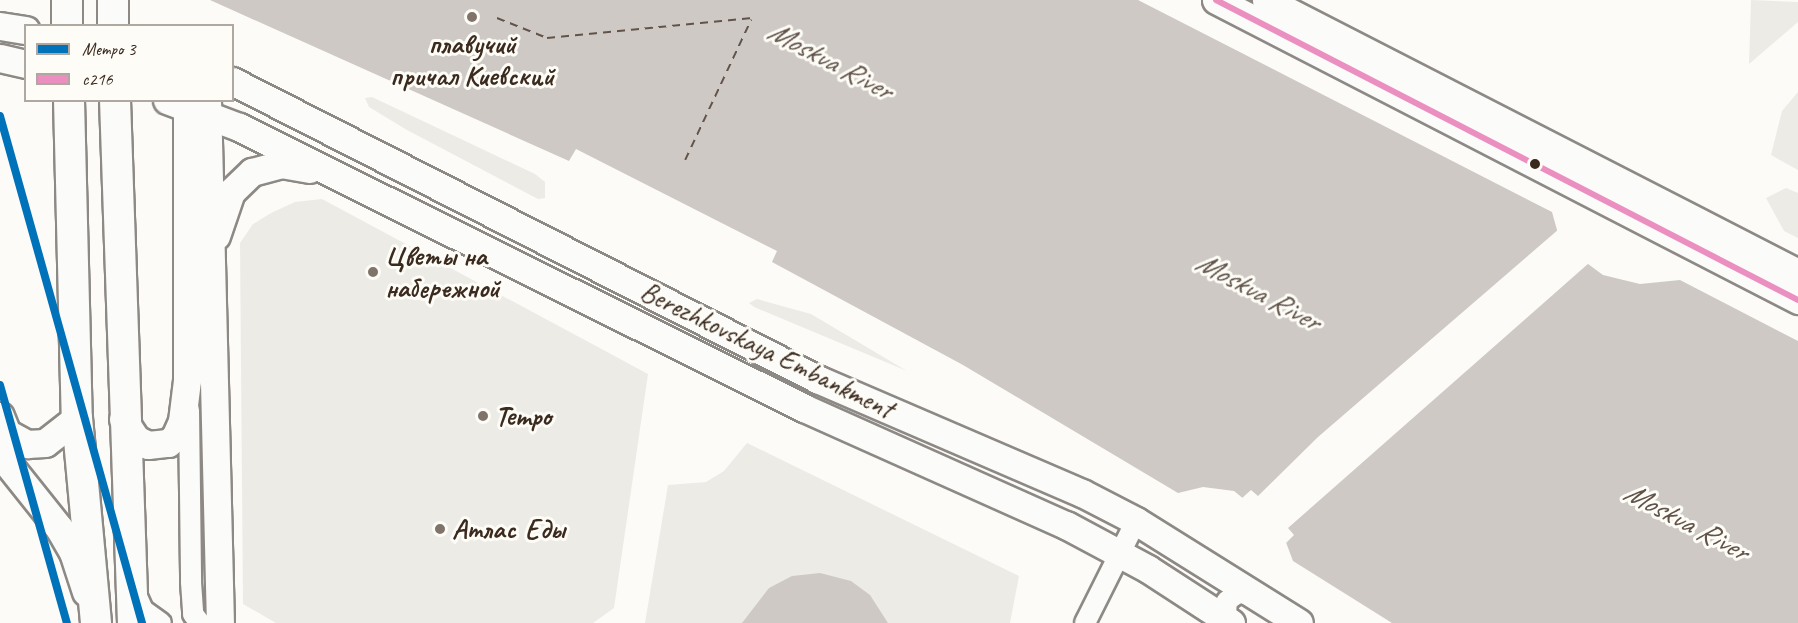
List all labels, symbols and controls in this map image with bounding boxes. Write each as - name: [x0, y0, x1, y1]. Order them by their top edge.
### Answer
- marker: плавучий причал Киевский: [465, 10, 479, 24]
- water label: Moskva River: [762, 12, 898, 108]
- legend: [24, 24, 234, 102]
- place label: плавучий причал Киевский: [391, 27, 553, 93]
- text: Метро 3: [82, 38, 136, 60]
- text: с216: [82, 68, 113, 90]
- unlabelled marker: [1529, 158, 1541, 170]
- place label: Цветы на набережной: [385, 239, 500, 305]
- water label: Moskva River: [1190, 243, 1326, 339]
- marker: Цветы на набережной: [366, 265, 380, 279]
- street label: Berezhkovskaya Embankment: [634, 274, 900, 426]
- place label: Tempo: [495, 399, 551, 433]
- marker: Tempo: [476, 409, 490, 423]
- water label: Moskva River: [1618, 473, 1754, 569]
- place label: Атлас Еды: [452, 512, 564, 546]
- marker: Атлас Еды: [433, 522, 447, 536]

